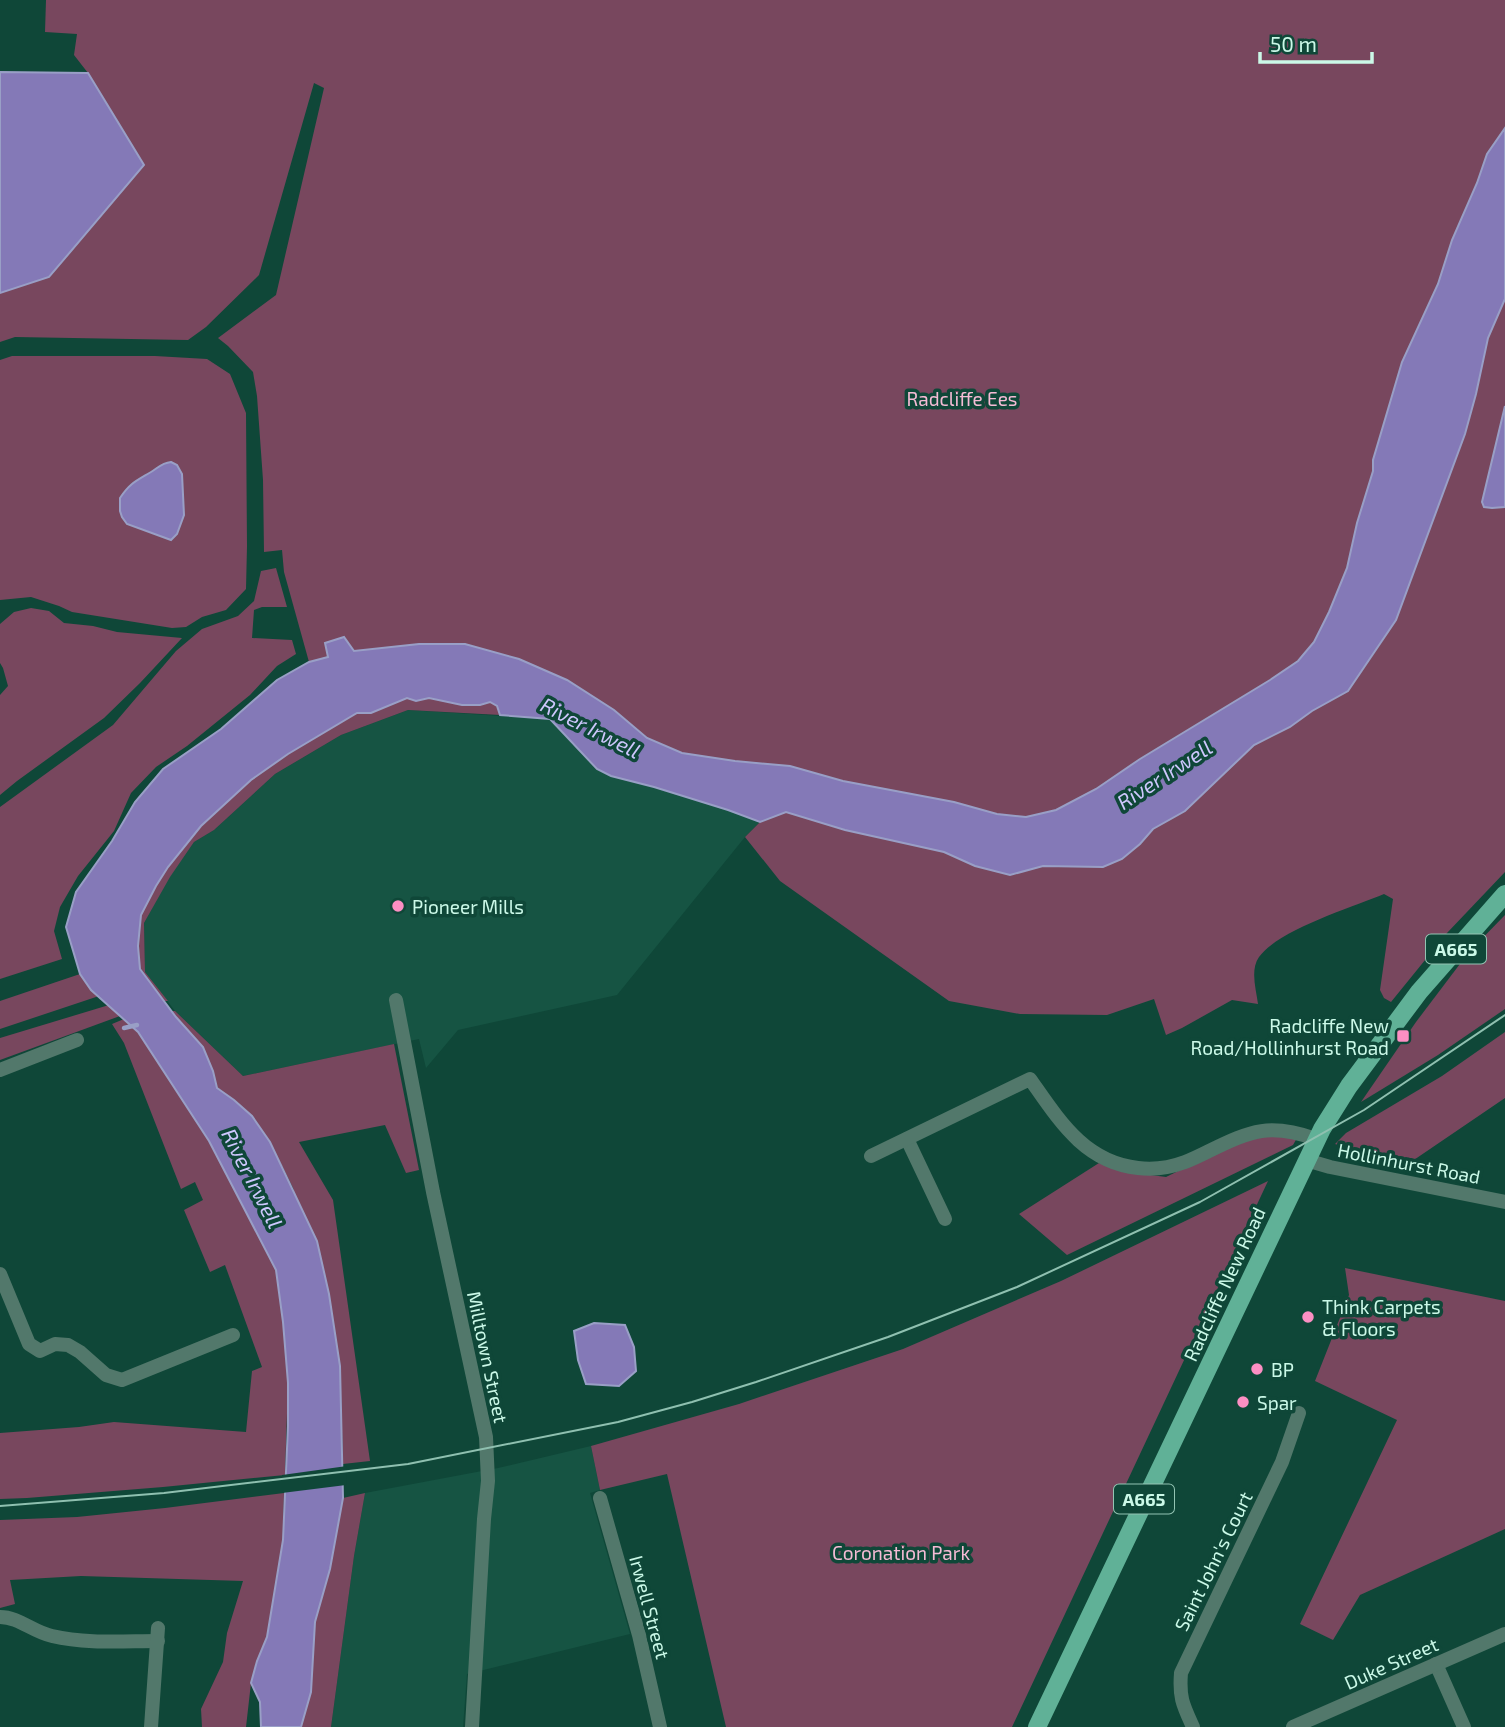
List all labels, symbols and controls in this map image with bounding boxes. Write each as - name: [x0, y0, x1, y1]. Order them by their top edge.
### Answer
- scale bar: [1260, 21, 1372, 65]
- text: 50 m: [1270, 31, 1317, 56]
- park label: Radcliffe Ees: [907, 387, 1018, 410]
- water label: River Irwell: [537, 691, 645, 763]
- water label: River Irwell: [1112, 734, 1216, 814]
- place label: Pioneer Mills: [412, 895, 524, 918]
- marker: Pioneer Mills: [390, 898, 406, 914]
- road number: A665: [1426, 934, 1486, 964]
- place label: Radcliffe New Road/Hollinhurst Road: [1191, 1014, 1389, 1059]
- marker: Radcliffe New Road/Hollinhurst Road: [1395, 1028, 1411, 1044]
- water label: River Irwell: [217, 1124, 289, 1232]
- street label: Hollinhurst Road: [1336, 1138, 1482, 1188]
- street label: Radcliffe New Road: [1178, 1203, 1270, 1365]
- street label: Milltown Street: [463, 1289, 513, 1425]
- place label: Think Carpets & Floors: [1322, 1295, 1441, 1340]
- marker: Think Carpets & Floors: [1300, 1309, 1316, 1325]
- place label: BP: [1271, 1358, 1294, 1381]
- marker: BP: [1249, 1361, 1265, 1377]
- place label: Spar: [1257, 1391, 1297, 1414]
- marker: Spar: [1235, 1394, 1251, 1410]
- road number: A665: [1114, 1484, 1174, 1514]
- street label: Saint John's Court: [1169, 1488, 1257, 1634]
- park label: Coronation Park: [832, 1541, 970, 1564]
- street label: Irwell Street: [625, 1553, 675, 1661]
- street label: Duke Street: [1341, 1632, 1441, 1694]

